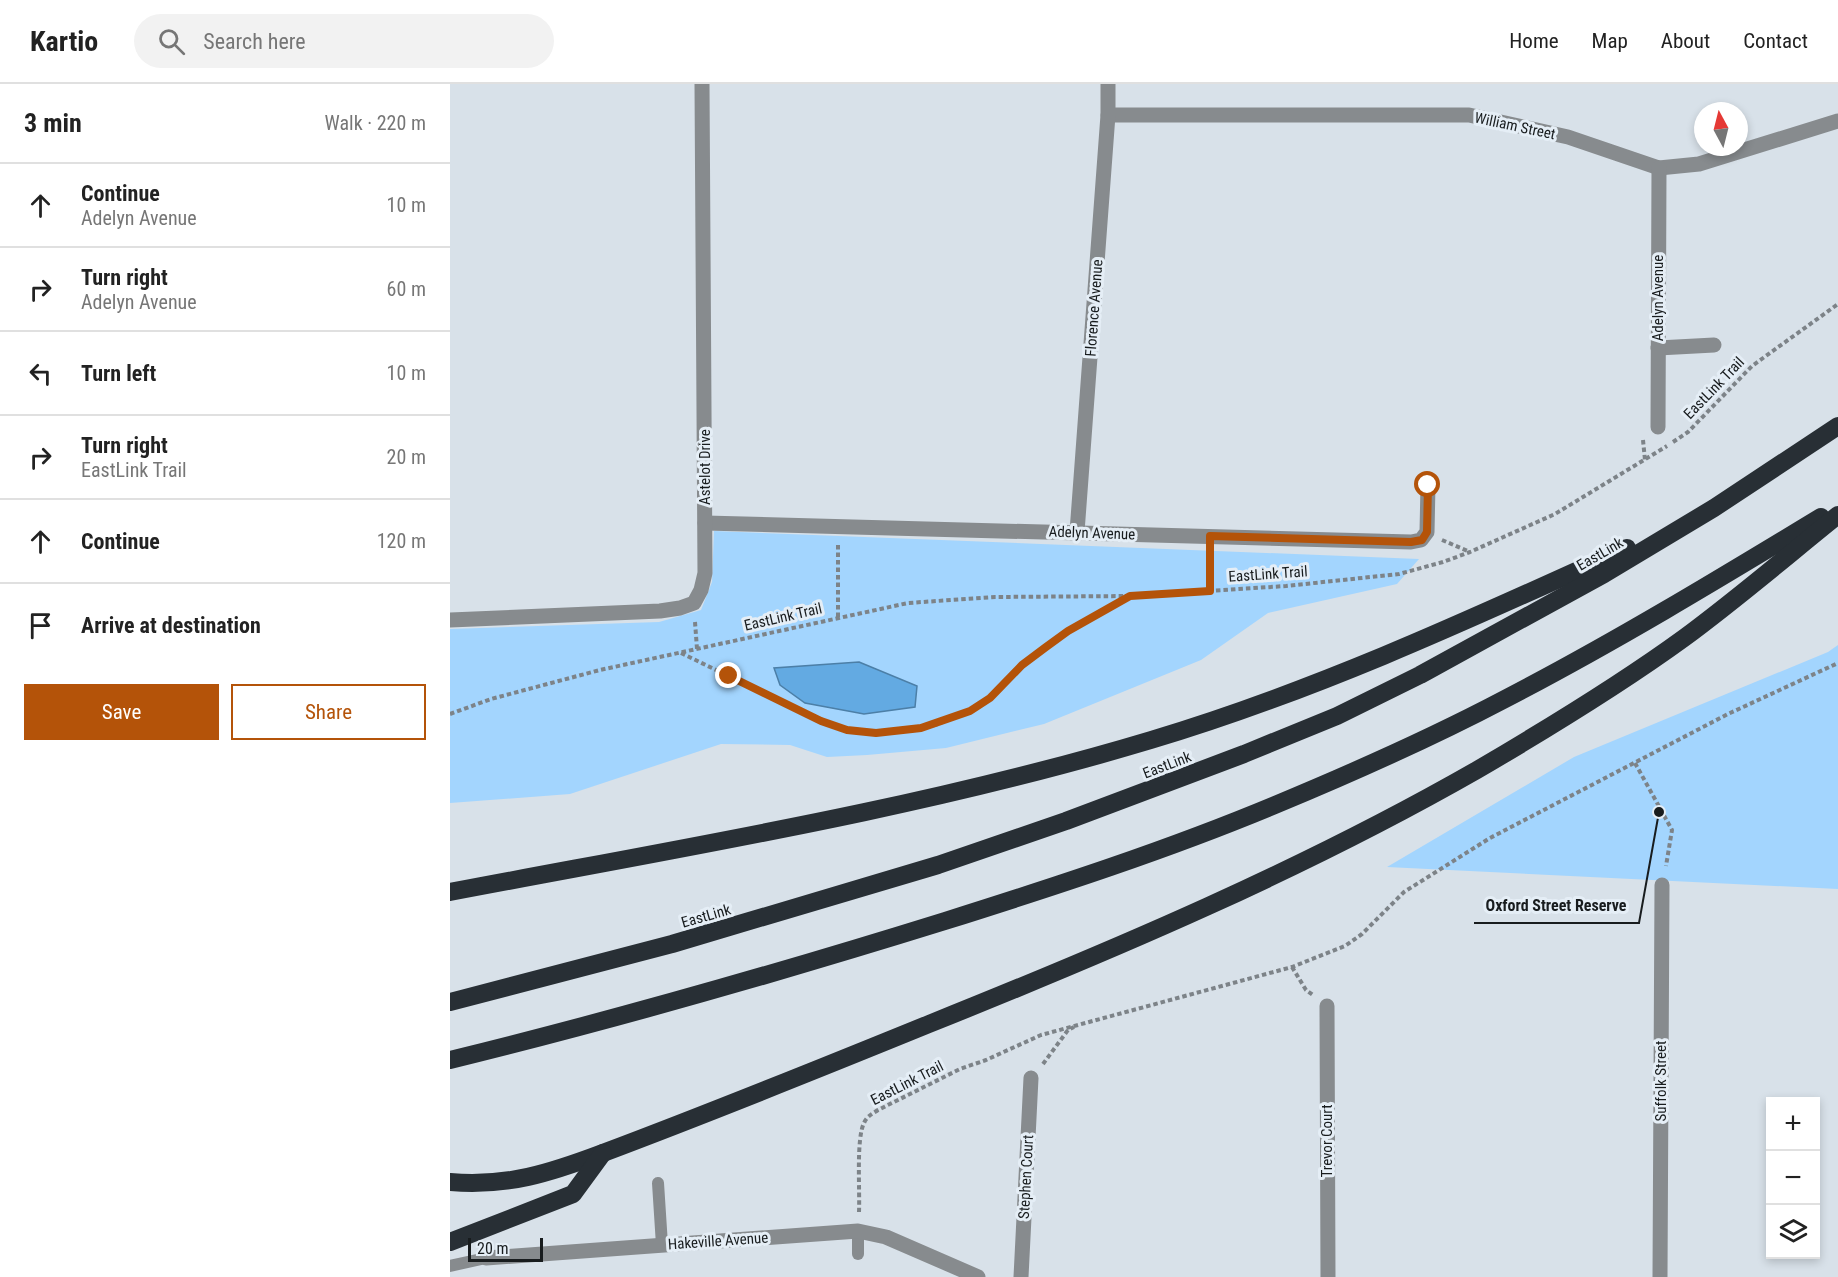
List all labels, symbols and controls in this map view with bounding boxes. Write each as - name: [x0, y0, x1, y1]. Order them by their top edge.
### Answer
- search box: [134, 14, 554, 68]
- text: Kartio: [30, 25, 98, 58]
- icon: search: [155, 25, 188, 58]
- text: Search here: [203, 29, 306, 54]
- text: Home: [1509, 29, 1559, 53]
- text: Map: [1592, 29, 1628, 53]
- text: About: [1661, 29, 1710, 53]
- text: Contact: [1743, 29, 1808, 53]
- north arrow: [1694, 102, 1748, 156]
- text: 3 min: [24, 108, 82, 138]
- street label: William Street: [1473, 109, 1557, 143]
- text: Walk · 220 m: [325, 111, 426, 135]
- text: Continue: [81, 181, 160, 206]
- icon: ahead: [24, 189, 57, 222]
- text: 10 m: [387, 193, 426, 217]
- text: Adelyn Avenue: [81, 206, 197, 230]
- street label: Adelyn Avenue: [1649, 255, 1667, 341]
- street label: Florence Avenue: [1082, 259, 1106, 357]
- text: Turn right: [81, 265, 168, 290]
- icon: right: [24, 273, 57, 306]
- text: 60 m: [387, 277, 426, 301]
- text: Adelyn Avenue: [81, 290, 197, 314]
- street label: EastLink Trail: [1680, 353, 1748, 423]
- icon: left: [24, 357, 57, 390]
- text: Turn left: [81, 361, 156, 386]
- text: 10 m: [387, 361, 426, 385]
- street label: Astelot Drive: [696, 429, 714, 505]
- text: Turn right: [81, 433, 168, 458]
- icon: right: [24, 441, 57, 474]
- text: 20 m: [387, 445, 426, 469]
- text: EastLink Trail: [81, 458, 187, 482]
- route start: [1414, 471, 1440, 497]
- street label: Adelyn Avenue: [1048, 522, 1136, 544]
- icon: ahead: [24, 525, 57, 558]
- text: Continue: [81, 529, 160, 554]
- text: 120 m: [377, 529, 426, 553]
- street label: EastLink: [1574, 533, 1627, 574]
- street label: EastLink Trail: [1228, 562, 1308, 586]
- street label: EastLink Trail: [742, 599, 824, 635]
- icon: arrive: [24, 609, 57, 642]
- text: Arrive at destination: [81, 613, 261, 638]
- route end: [715, 662, 741, 688]
- button: Save: [24, 684, 219, 740]
- button: Share: [231, 684, 426, 740]
- street label: EastLink: [1140, 747, 1194, 782]
- callout: Oxford Street Reserve: [1474, 889, 1639, 923]
- text: Oxford Street Reserve: [1485, 896, 1627, 915]
- street label: EastLink: [679, 900, 733, 932]
- street label: Suffolk Street: [1652, 1041, 1670, 1121]
- street label: EastLink Trail: [868, 1057, 946, 1109]
- map controls: [1766, 1097, 1820, 1259]
- button: +: [1766, 1097, 1820, 1151]
- street label: Trevor Court: [1318, 1104, 1336, 1178]
- street label: Stephen Court: [1015, 1134, 1037, 1220]
- button: −: [1766, 1151, 1820, 1205]
- button: layers: [1766, 1205, 1820, 1259]
- street label: Hakeville Avenue: [667, 1229, 769, 1253]
- scale bar: [468, 1235, 543, 1262]
- text: 20 m: [477, 1239, 509, 1258]

